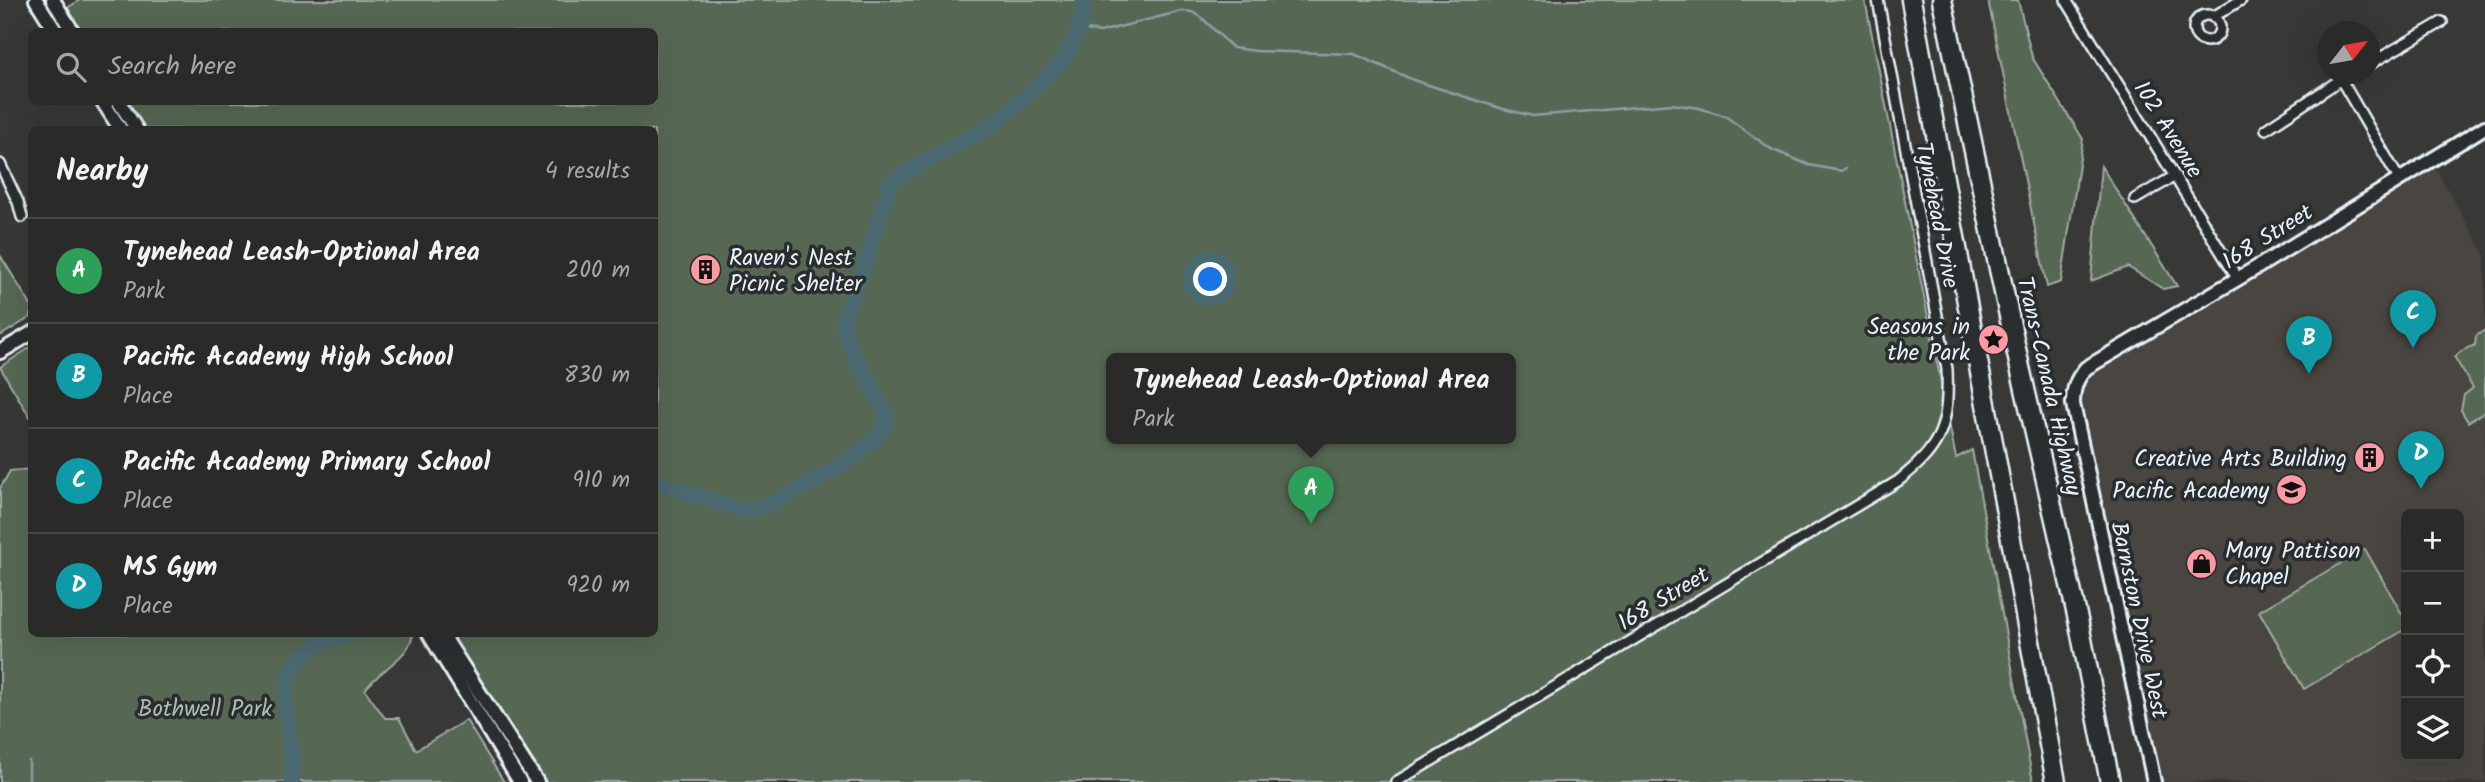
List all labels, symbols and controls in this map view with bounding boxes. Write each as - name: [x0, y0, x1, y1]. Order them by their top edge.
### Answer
- north arrow: [2317, 21, 2380, 84]
- search box: [28, 28, 658, 105]
- text: Search here: [108, 46, 236, 88]
- icon: search: [52, 48, 90, 86]
- street label: 102 Avenue: [2123, 74, 2211, 186]
- street label: Tynehead Drive: [1904, 139, 1968, 291]
- text: Nearby: [56, 148, 148, 196]
- text: 4 results: [545, 154, 630, 190]
- street label: 168 Street: [2216, 195, 2322, 280]
- text: Tynehead Leash-Optional Area: [123, 232, 480, 274]
- place label: Raven's Nest Picnic Shelter: [729, 241, 863, 303]
- text: A: [72, 253, 86, 289]
- text: 200 m: [566, 253, 630, 289]
- building icon: Raven's Nest Picnic Shelter: [689, 253, 723, 287]
- your location: [1193, 262, 1227, 296]
- street label: Trans-Canada Highway: [2005, 273, 2091, 500]
- text: Park: [123, 274, 165, 310]
- pin: C: [2390, 290, 2436, 348]
- place label: Seasons in the Park: [1867, 310, 1970, 372]
- pin: B: [2286, 316, 2332, 374]
- place icon: Seasons in the Park: [1976, 322, 2010, 356]
- text: Pacific Academy High School: [123, 337, 453, 379]
- popup: [1106, 353, 1516, 444]
- text: B: [72, 358, 86, 394]
- text: 830 m: [564, 358, 630, 394]
- text: Tynehead Leash-Optional Area: [1133, 360, 1489, 402]
- text: Place: [123, 379, 173, 415]
- text: Park: [1133, 402, 1174, 438]
- pin: D: [2398, 431, 2444, 489]
- building icon: Creative Arts Building: [2353, 441, 2387, 475]
- text: Pacific Academy Primary School: [123, 442, 490, 484]
- place label: Creative Arts Building: [2134, 442, 2347, 478]
- text: C: [72, 463, 86, 499]
- text: 910 m: [573, 463, 630, 499]
- pin: A: [1288, 466, 1334, 524]
- school or university icon: Pacific Academy: [2275, 473, 2309, 507]
- place label: Pacific Academy: [2112, 474, 2269, 510]
- text: Place: [123, 484, 173, 520]
- map controls: [2401, 509, 2464, 761]
- button: +: [2401, 509, 2464, 572]
- street label: Barnston Drive West: [2100, 519, 2177, 723]
- place label: Mary Pattison Chapel: [2225, 534, 2361, 596]
- shop icon: Mary Pattison Chapel: [2185, 546, 2219, 580]
- text: MS Gym: [123, 547, 217, 589]
- street label: 168 Street: [1611, 558, 1718, 641]
- text: D: [71, 568, 87, 604]
- text: 920 m: [566, 568, 630, 604]
- button: −: [2401, 572, 2464, 635]
- text: Place: [123, 589, 173, 625]
- button: locate: [2401, 635, 2464, 698]
- park label: Bothwell Park: [138, 692, 272, 728]
- button: layers: [2401, 698, 2464, 761]

